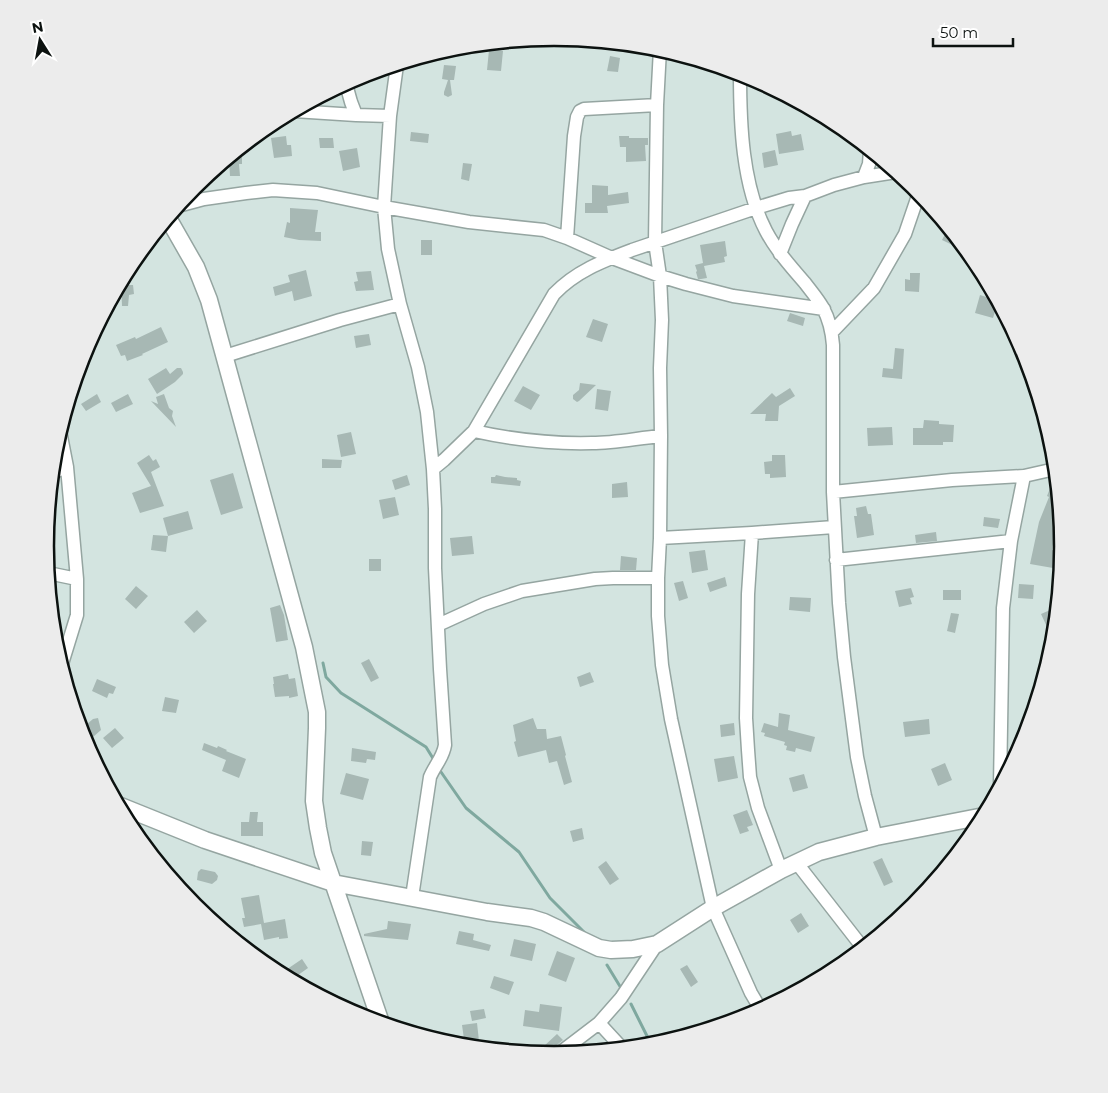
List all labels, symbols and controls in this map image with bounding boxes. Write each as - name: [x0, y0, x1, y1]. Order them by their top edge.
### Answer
- north arrow: [15, 15, 65, 65]
- scale bar: [933, 15, 1013, 47]
- text: N: [30, 17, 45, 37]
- text: 50 m: [940, 23, 978, 42]

